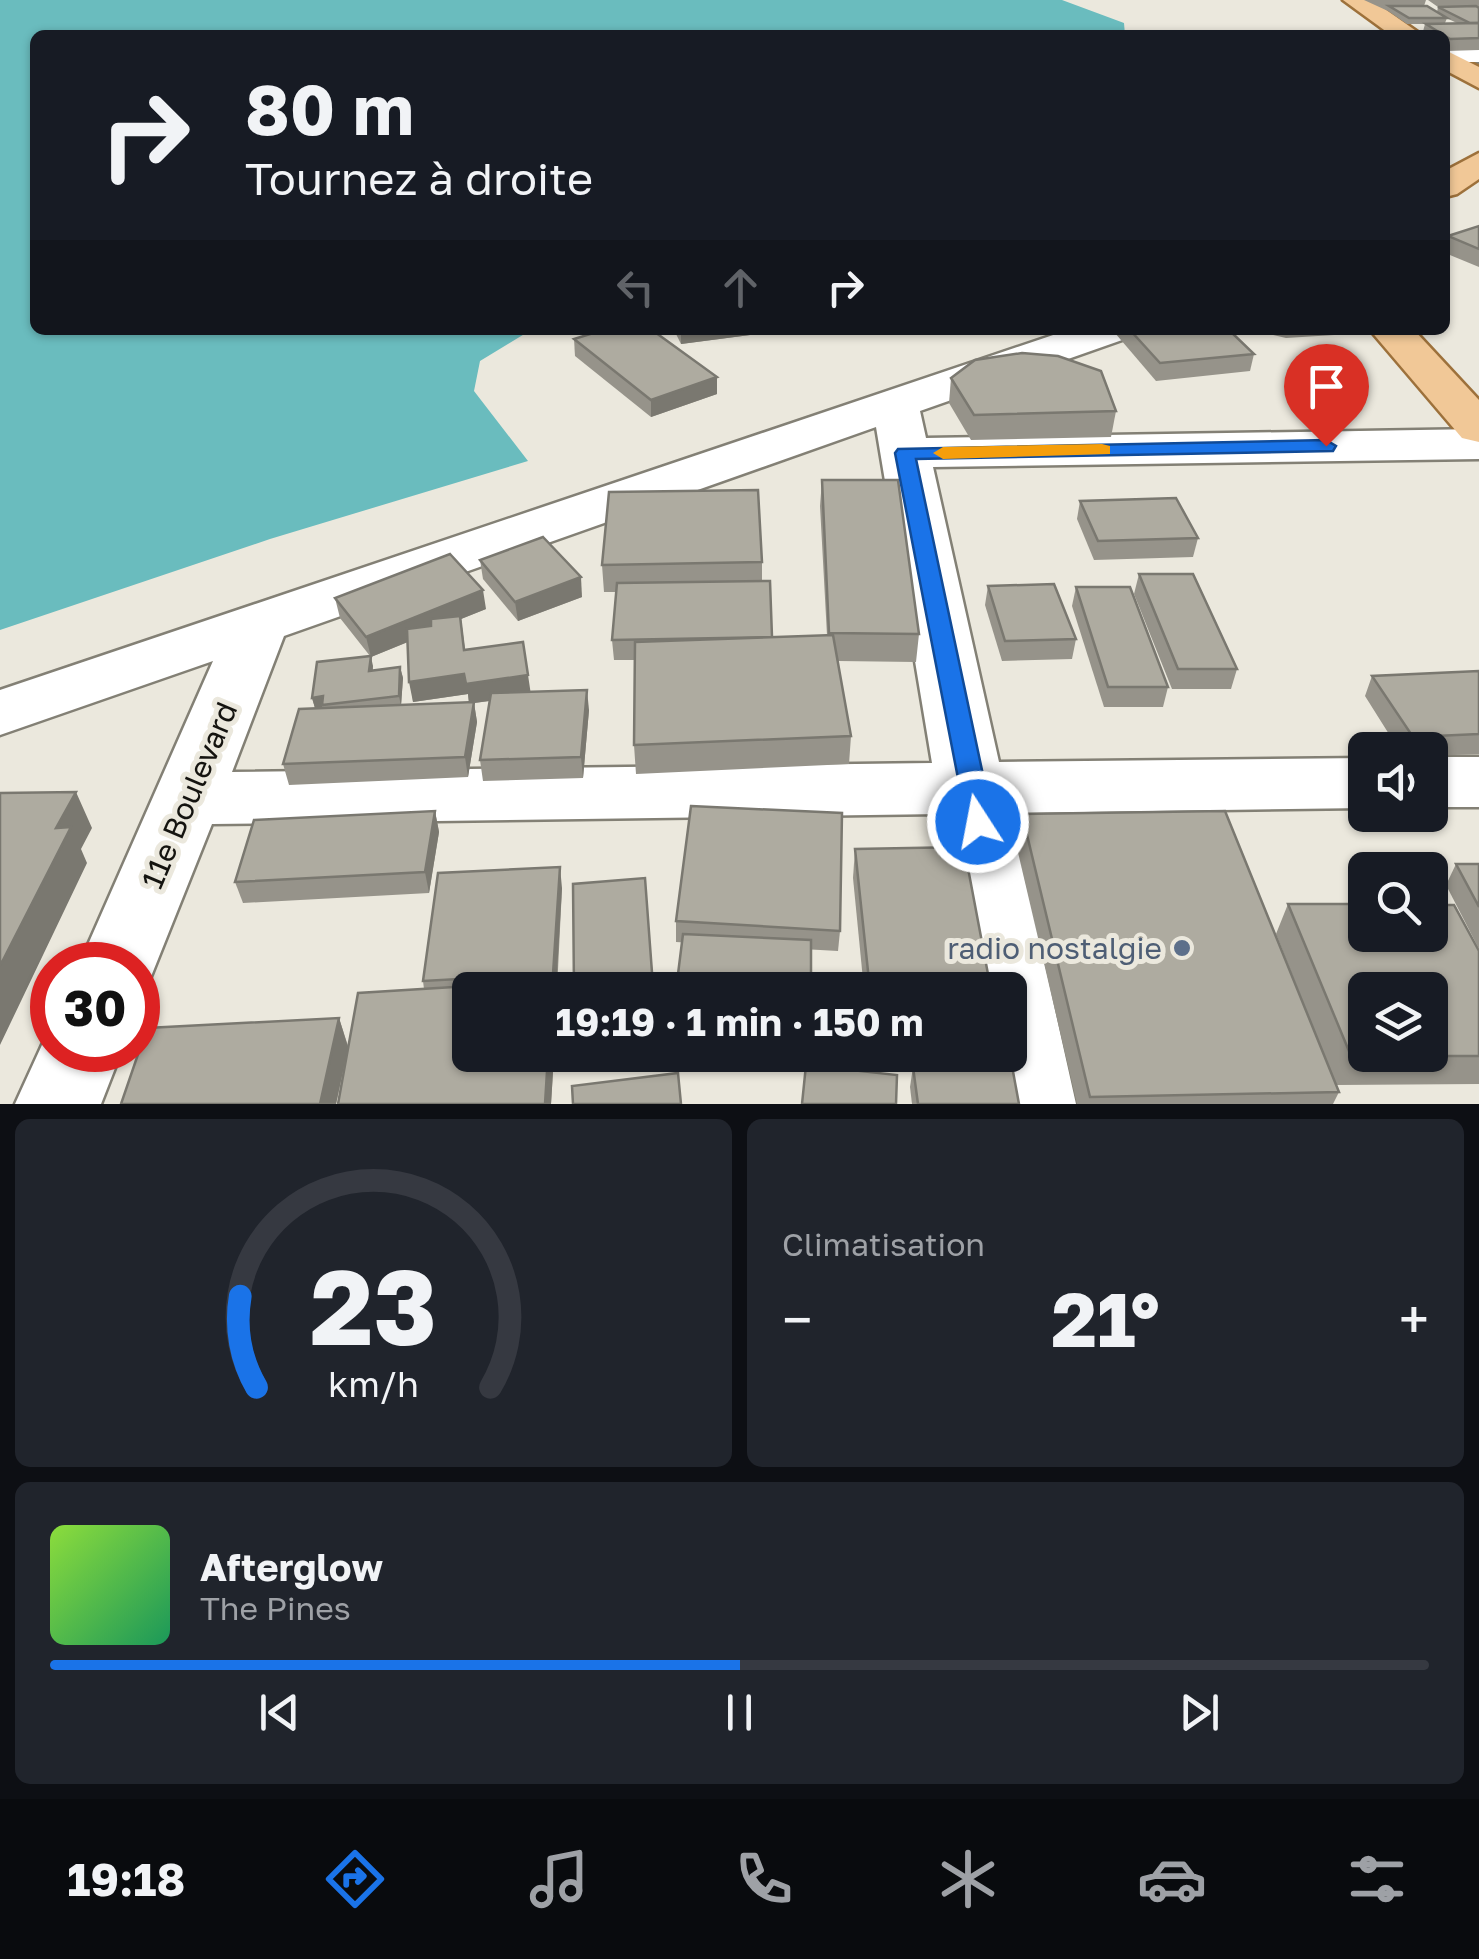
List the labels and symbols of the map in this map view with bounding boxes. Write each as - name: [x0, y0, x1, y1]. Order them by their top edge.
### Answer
- pin: [1284, 344, 1369, 447]
- street label: 11e Boulevard: [134, 696, 244, 894]
- position arrow: [926, 770, 1030, 874]
- place label: radio nostalgie: [947, 930, 1162, 966]
- marker: radio nostalgie: [1171, 937, 1193, 959]
- speed limit sign: 30: [30, 942, 160, 1072]

